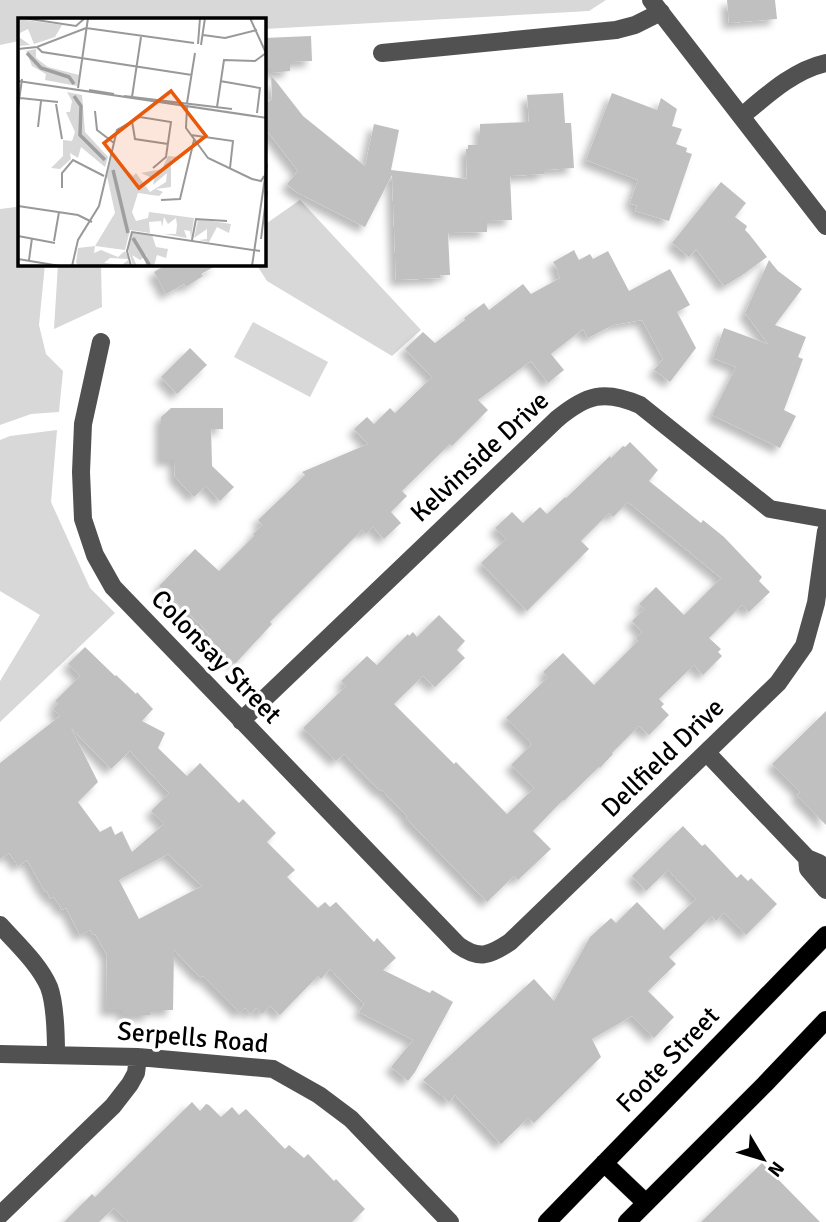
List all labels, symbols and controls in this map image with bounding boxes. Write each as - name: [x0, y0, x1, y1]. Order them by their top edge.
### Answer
- inset map: [18, 18, 266, 266]
- street label: Kelvinside Drive: [404, 385, 556, 529]
- street label: Colonsay Street: [144, 583, 288, 731]
- street label: Dellfield Drive: [595, 692, 731, 824]
- street label: Foote Street: [610, 1000, 726, 1120]
- street label: Serpells Road: [116, 1015, 270, 1061]
- north arrow: [728, 1124, 798, 1194]
- text: N: [762, 1156, 789, 1181]

